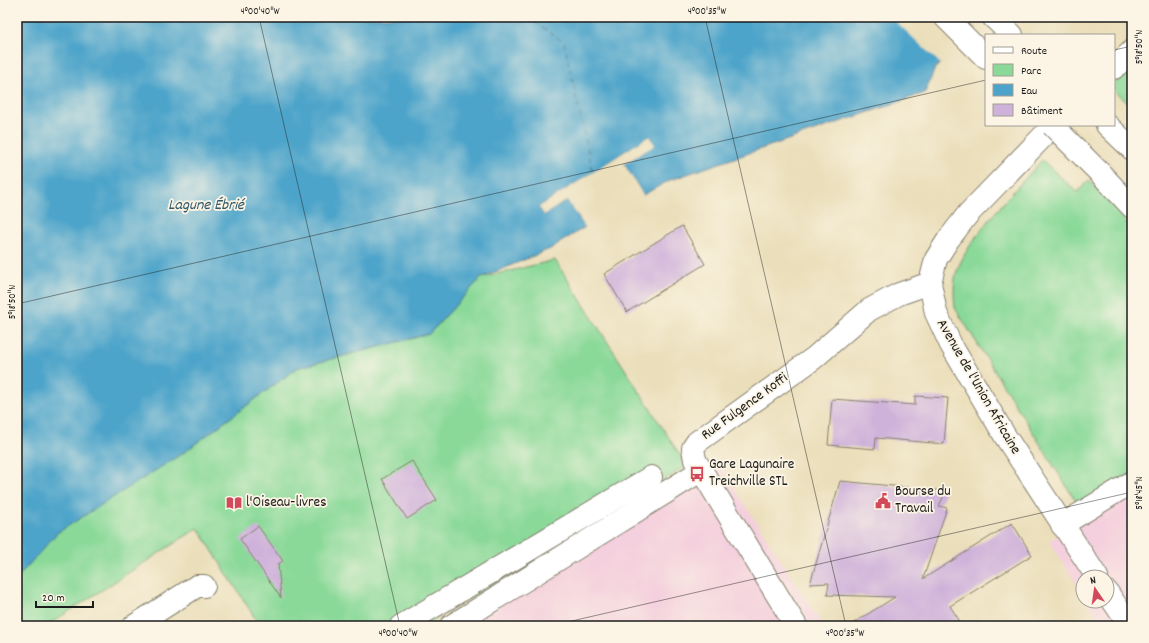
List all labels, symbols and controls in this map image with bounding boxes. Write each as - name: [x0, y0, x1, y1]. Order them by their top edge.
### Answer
- text: 4°00'40"W: [240, 5, 280, 19]
- text: 4°00'35"W: [688, 5, 727, 19]
- text: 5°18'50"N: [1133, 30, 1147, 64]
- legend: [985, 34, 1115, 126]
- text: Route: [1021, 43, 1047, 60]
- text: Parc: [1021, 63, 1042, 80]
- text: Eau: [1021, 83, 1037, 100]
- text: Bâtiment: [1021, 103, 1063, 120]
- water label: Lagune Ébrié: [168, 194, 246, 217]
- text: 5°18'50"N: [6, 285, 20, 319]
- street label: Avenue de l'Union Africaine: [930, 315, 1026, 459]
- street label: Rue Fulgence Koffi: [697, 368, 793, 446]
- place label: Gare Lagunaire Treichville STL: [709, 454, 795, 493]
- bus stop icon: Gare Lagunaire Treichville STL: [688, 465, 706, 483]
- text: 5°18'45"N: [1133, 476, 1147, 510]
- place label: Bourse du Travail: [895, 481, 951, 520]
- place label: l'Oiseau-livres: [246, 492, 326, 514]
- public building icon: Bourse du Travail: [874, 492, 892, 510]
- library icon: l'Oiseau-livres: [225, 494, 243, 512]
- north arrow: [1075, 569, 1115, 609]
- text: N: [1089, 573, 1098, 590]
- scale bar: [36, 583, 93, 609]
- text: 20 m: [42, 590, 65, 607]
- text: 4°00'40"W: [378, 627, 418, 641]
- text: 4°00'35"W: [826, 627, 865, 641]

